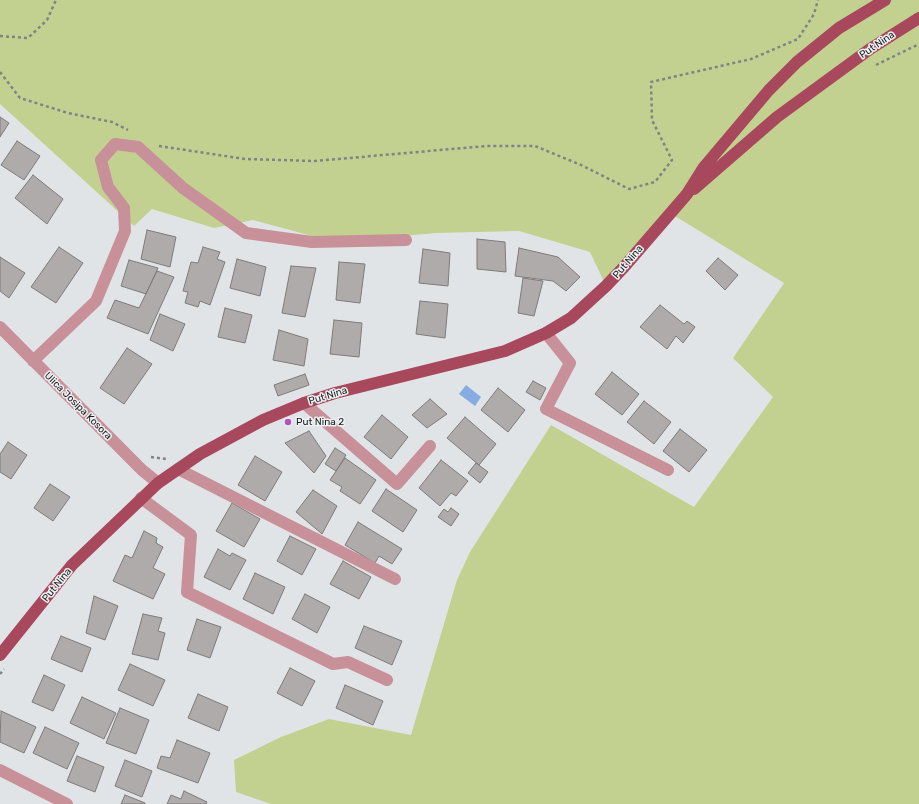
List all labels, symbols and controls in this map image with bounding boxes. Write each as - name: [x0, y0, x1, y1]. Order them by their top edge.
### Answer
- street label: Put Nina: [857, 29, 897, 61]
- street label: Put Nina: [610, 243, 646, 281]
- street label: Ulica Josipa Kosora: [42, 370, 114, 442]
- street label: Put Nina: [307, 384, 349, 408]
- place label: Put Nina 2: [296, 416, 344, 428]
- marker: Put Nina 2: [283, 417, 293, 427]
- street label: Put Nina: [40, 566, 74, 604]

